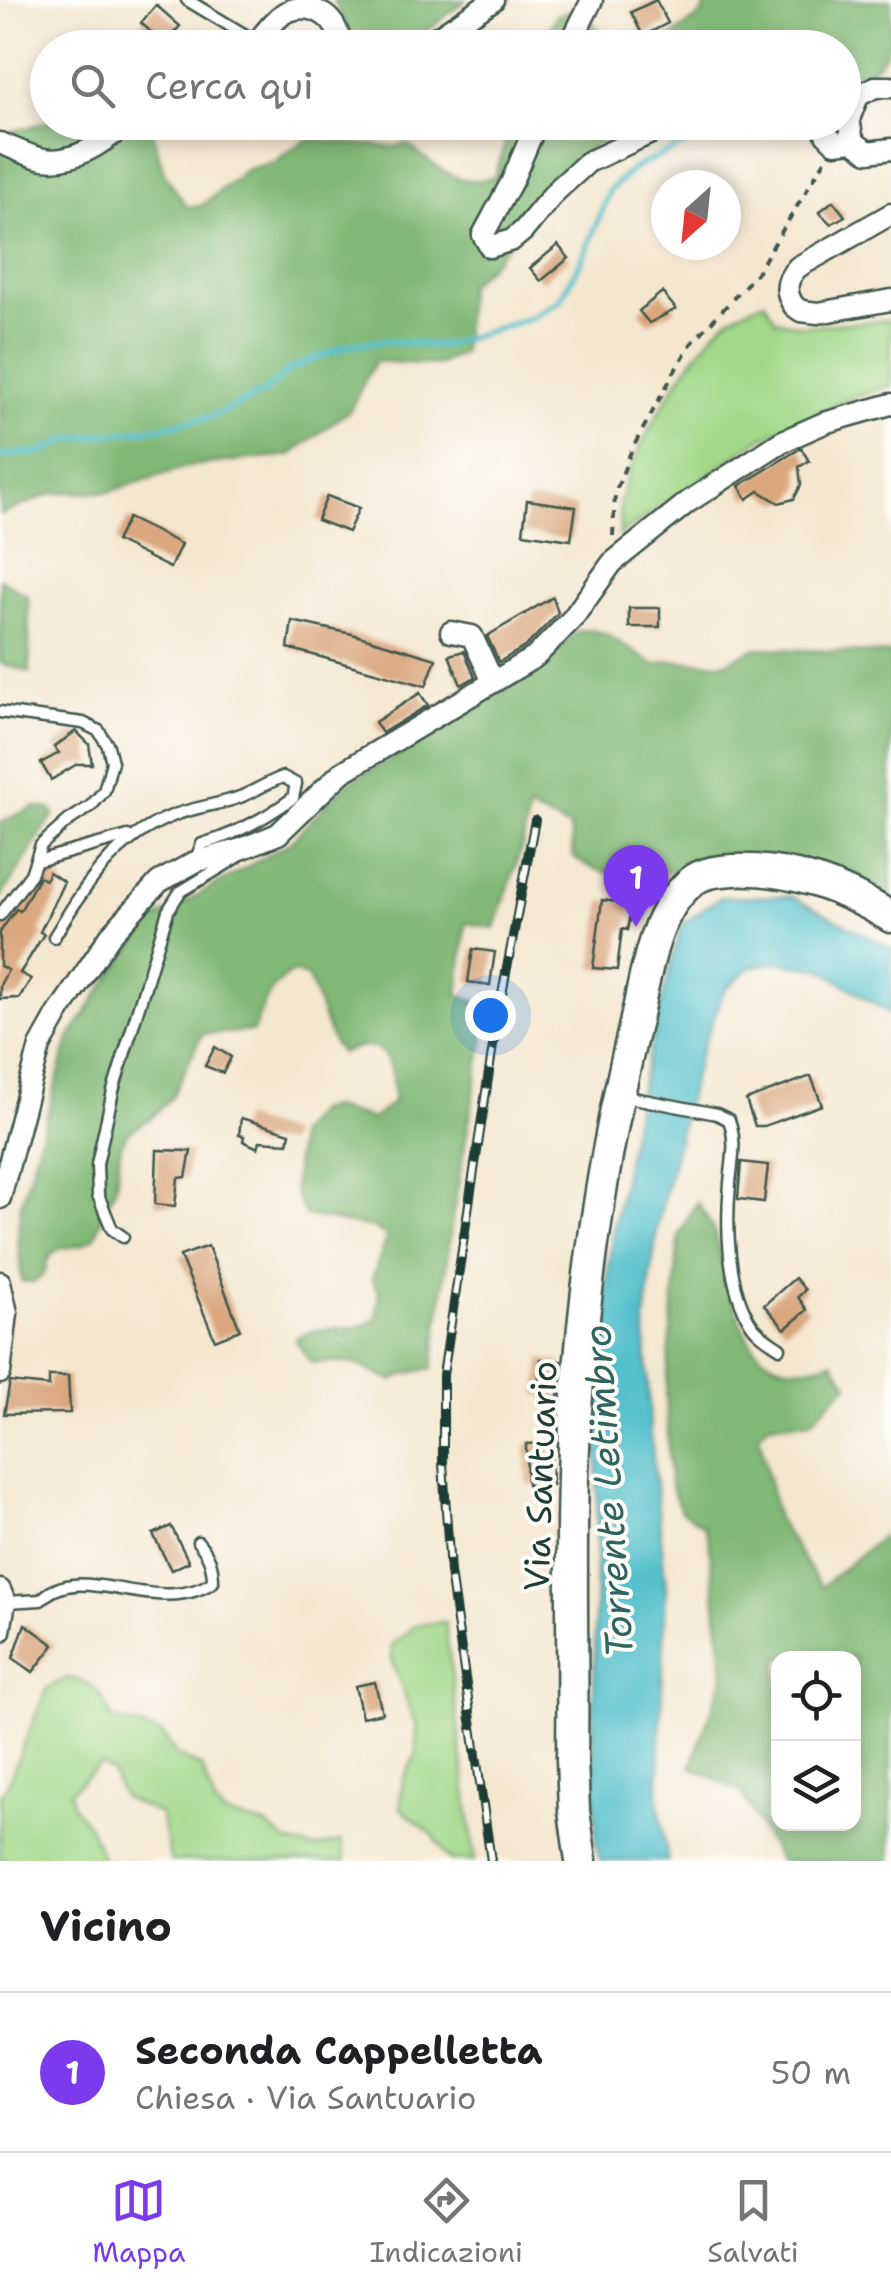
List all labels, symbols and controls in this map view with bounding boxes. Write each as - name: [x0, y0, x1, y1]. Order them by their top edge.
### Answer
- search box: [30, 30, 861, 140]
- icon: search: [65, 58, 120, 113]
- text: Cerca qui: [145, 60, 314, 111]
- north arrow: [651, 170, 741, 260]
- pin: 1: [604, 844, 668, 927]
- your location: [465, 990, 516, 1041]
- water label: Torrente Letimbro: [571, 1323, 645, 1659]
- street label: Via Santuario: [512, 1360, 568, 1592]
- map controls: [771, 1651, 861, 1831]
- button: locate: [771, 1651, 861, 1741]
- button: layers: [771, 1741, 861, 1831]
- text: Vicino: [40, 1898, 172, 1954]
- text: Seconda Cappelletta: [135, 2025, 543, 2076]
- text: 1: [65, 2051, 80, 2094]
- text: 50 m: [771, 2051, 851, 2094]
- text: Chiesa · Via Santuario: [135, 2076, 476, 2119]
- tab: Mappa: [92, 2173, 185, 2271]
- tab: Indicazioni: [370, 2173, 523, 2271]
- tab: Salvati: [707, 2173, 799, 2271]

